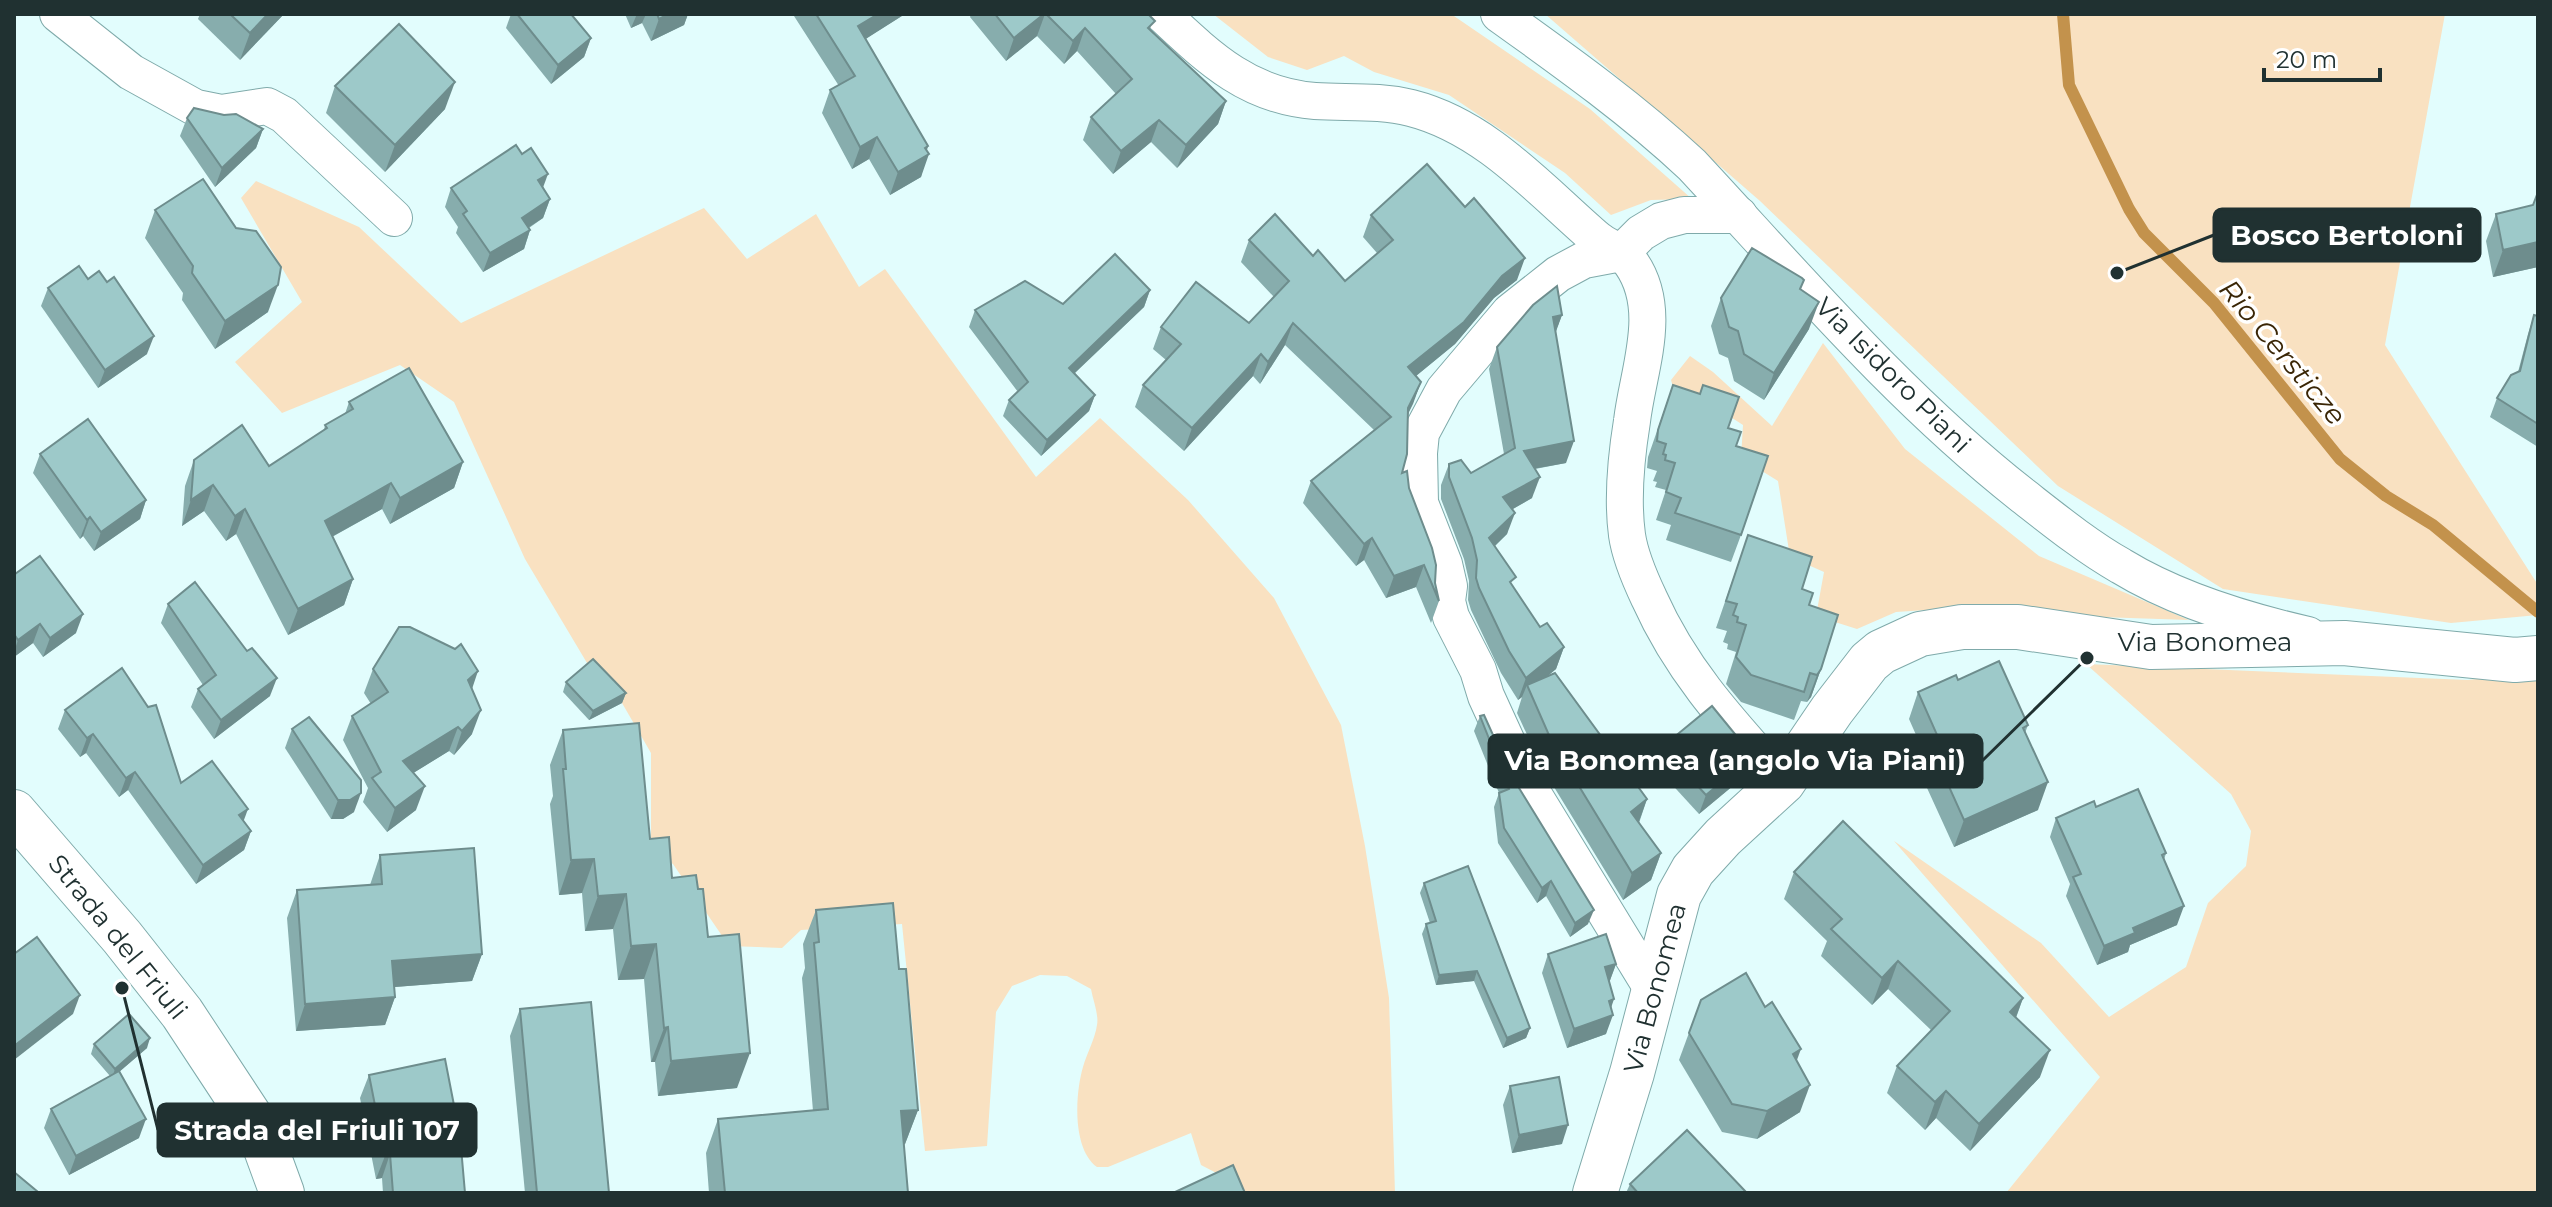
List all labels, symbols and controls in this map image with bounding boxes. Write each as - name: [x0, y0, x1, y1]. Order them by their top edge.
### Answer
- scale bar: [2264, 32, 2380, 82]
- text: 20 m: [2276, 45, 2337, 74]
- callout: Bosco Bertoloni: [2214, 209, 2480, 261]
- text: Bosco Bertoloni: [2230, 218, 2464, 252]
- water label: Rio Cersticze: [2212, 272, 2354, 432]
- street label: Via Isidoro Piani: [1808, 290, 1978, 460]
- street label: Via Bonomea: [2118, 626, 2292, 658]
- callout: Via Bonomea (angolo Via Piani): [1489, 735, 1982, 787]
- text: Via Bonomea (angolo Via Piani): [1503, 743, 1966, 777]
- street label: Strada del Friuli: [42, 848, 194, 1026]
- street label: Via Bonomea: [1617, 899, 1693, 1077]
- callout: Strada del Friuli 107: [158, 1104, 476, 1156]
- text: Strada del Friuli 107: [174, 1113, 460, 1147]

